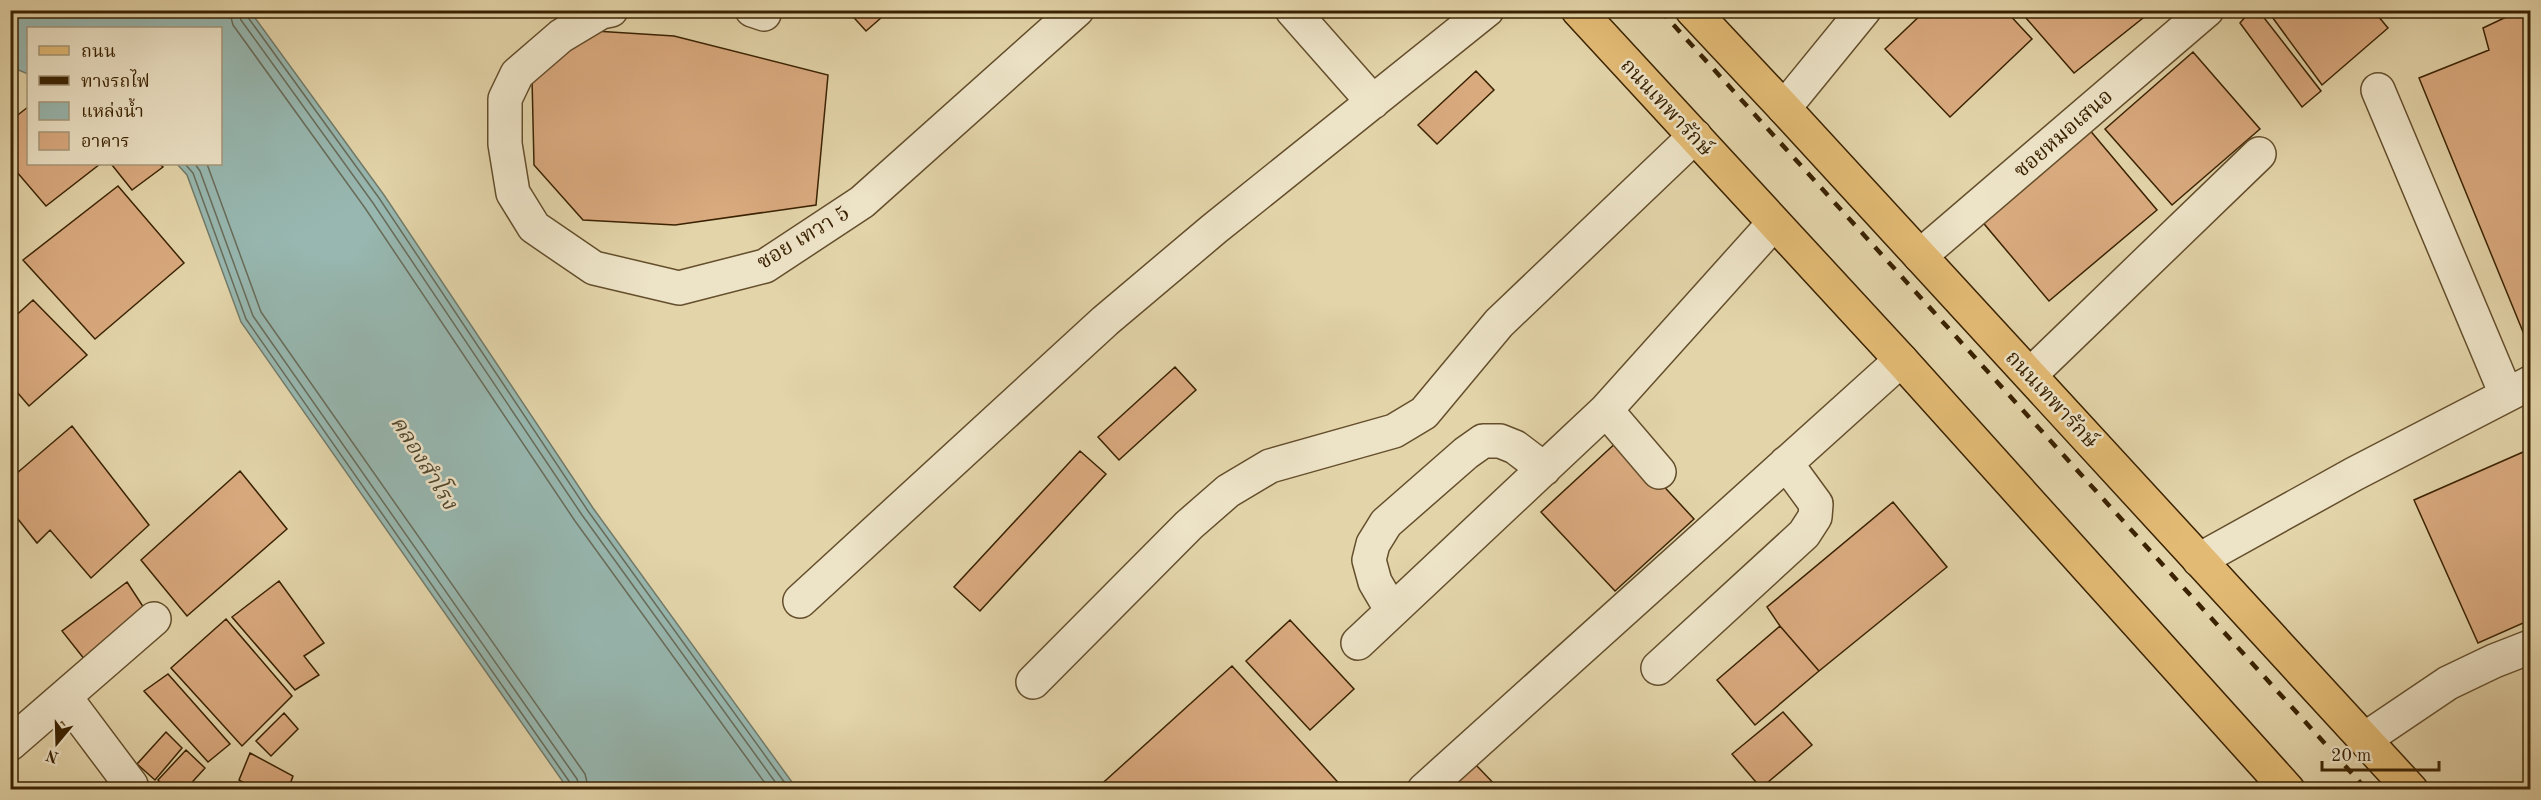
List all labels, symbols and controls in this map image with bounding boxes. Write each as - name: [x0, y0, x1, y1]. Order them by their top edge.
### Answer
- legend: [27, 27, 222, 165]
- text: ถนน: [81, 43, 116, 61]
- street label: ถนนเทพารักษ์: [1616, 53, 1719, 161]
- text: ทางรถไฟ: [81, 69, 150, 91]
- street label: ซอยหมอเสนอ: [2011, 86, 2117, 182]
- text: แหล่งน้ำ: [81, 97, 144, 121]
- text: อาคาร: [81, 133, 130, 151]
- street label: ซอย เทวา 5: [754, 203, 854, 274]
- street label: ถนนเทพารักษ์: [2001, 345, 2104, 453]
- water label: คลองสำโรง: [386, 409, 466, 514]
- north arrow: [27, 713, 87, 773]
- scale bar: [2322, 734, 2439, 772]
- text: N: [44, 745, 61, 765]
- text: 20 m: [2331, 747, 2371, 765]

